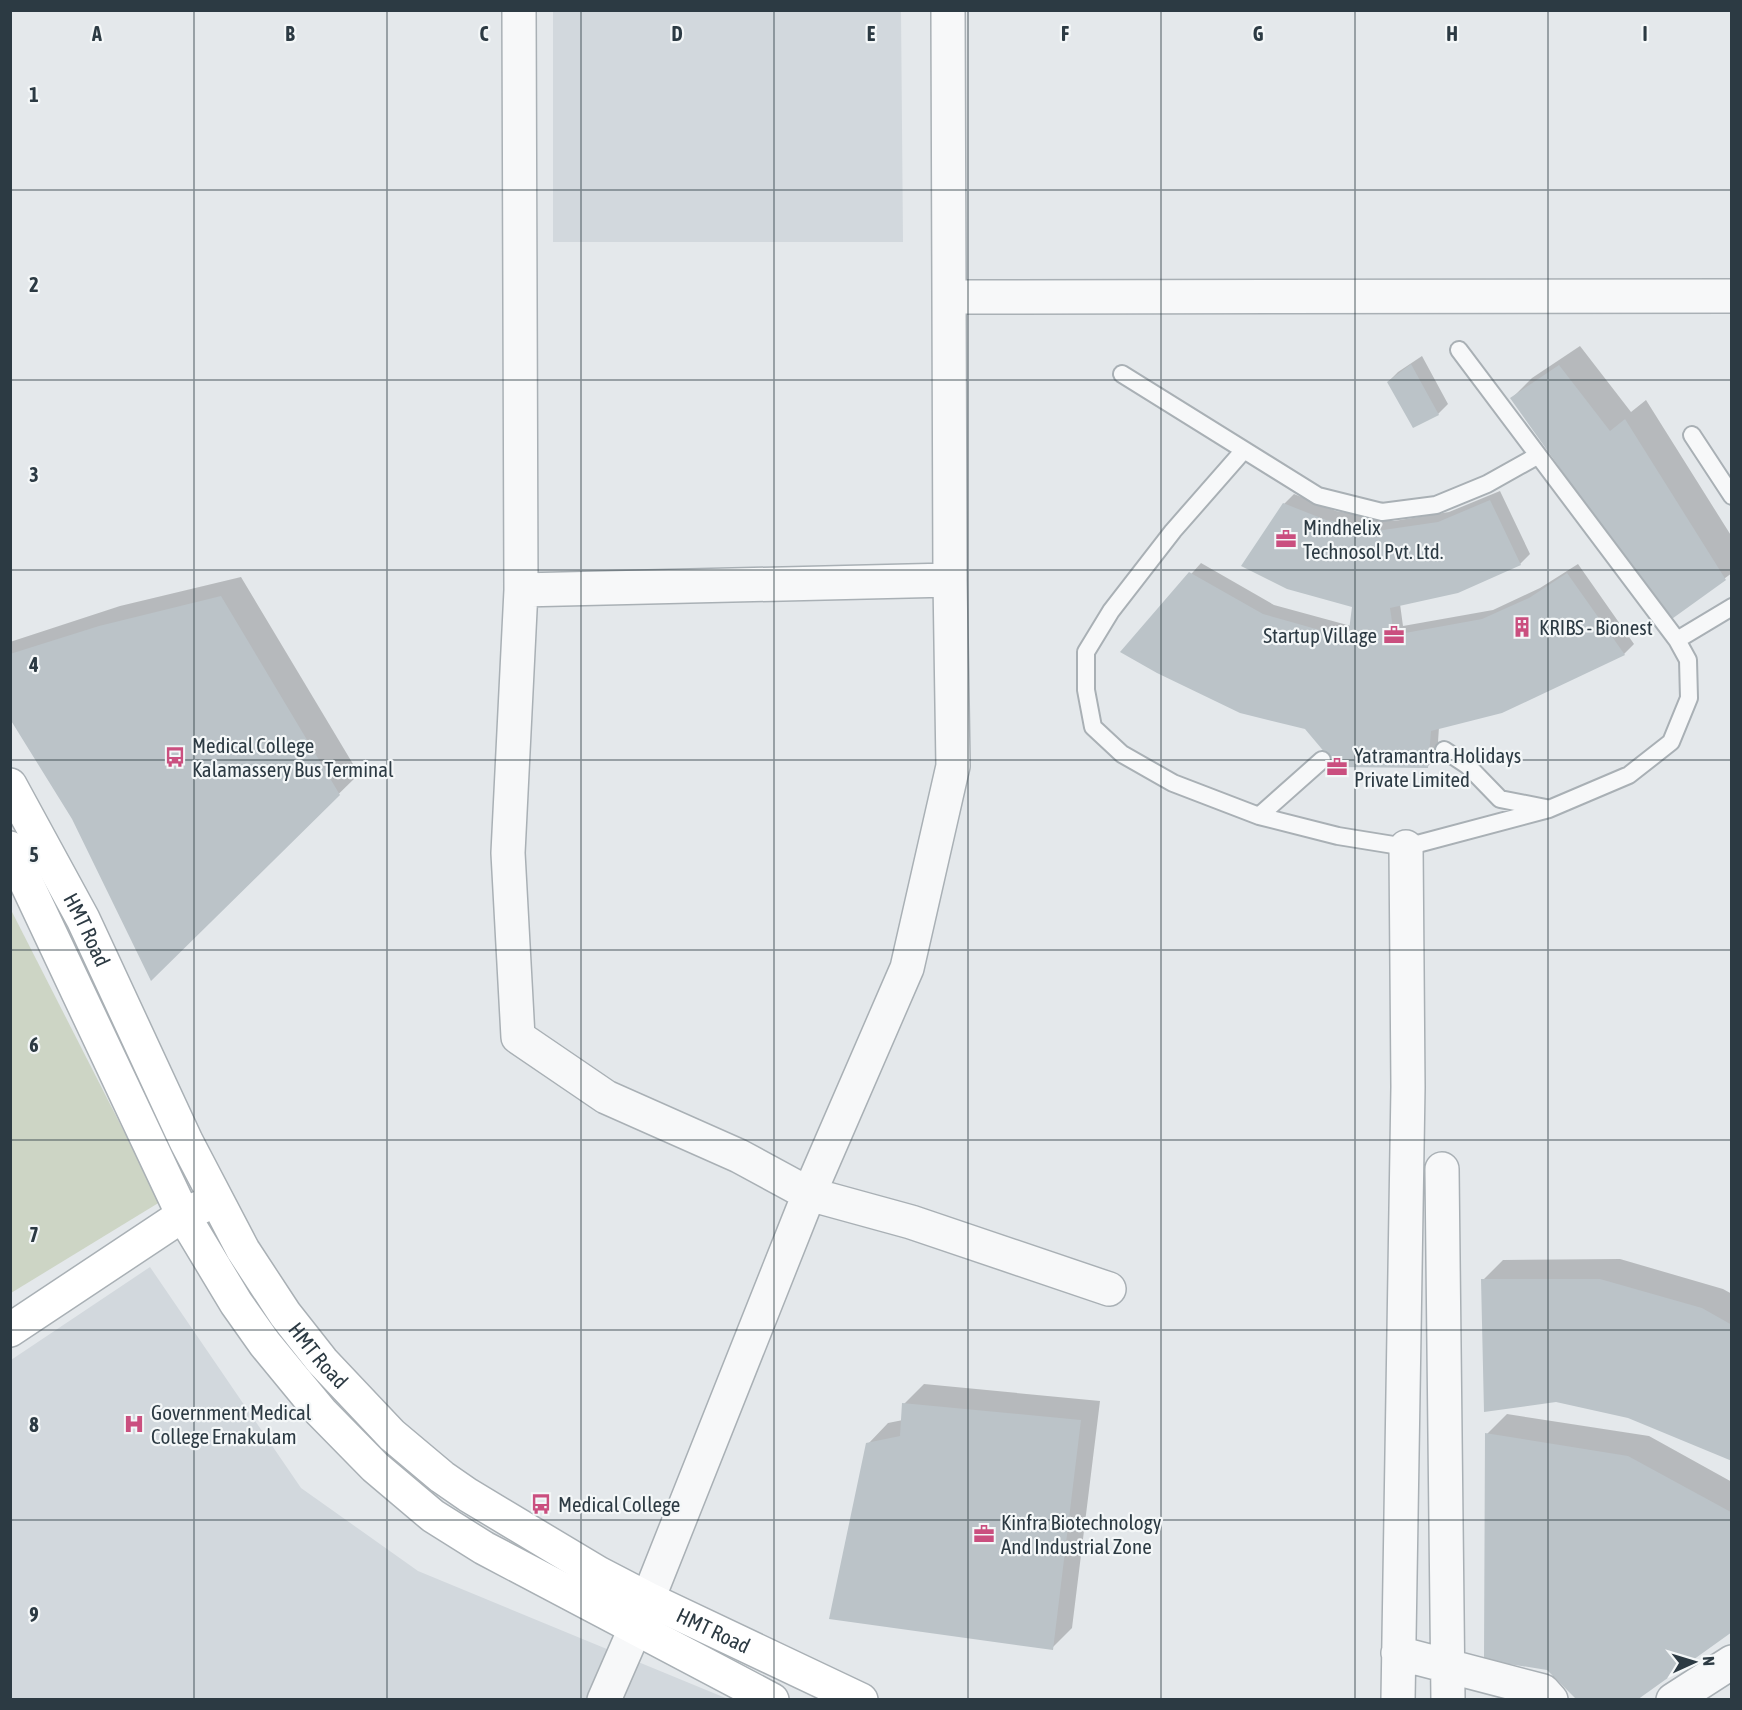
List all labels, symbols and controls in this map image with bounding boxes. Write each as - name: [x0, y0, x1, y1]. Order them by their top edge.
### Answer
- text: A: [91, 22, 102, 45]
- text: B: [285, 22, 295, 45]
- text: C: [480, 22, 489, 45]
- text: D: [671, 22, 683, 45]
- text: E: [867, 22, 876, 45]
- text: F: [1061, 22, 1069, 45]
- text: G: [1253, 22, 1264, 45]
- text: H: [1446, 22, 1458, 45]
- text: I: [1642, 22, 1648, 45]
- text: 1: [29, 83, 39, 106]
- text: 2: [29, 273, 39, 296]
- text: 3: [29, 463, 39, 486]
- place label: Mindhelix Technosol Pvt. Ltd.: [1303, 515, 1443, 563]
- office icon: Mindhelix Technosol Pvt. Ltd.: [1274, 527, 1298, 551]
- building icon: KRIBS - Bionest: [1510, 615, 1534, 639]
- place label: KRIBS - Bionest: [1539, 615, 1653, 639]
- place label: Startup Village: [1263, 623, 1377, 647]
- office icon: Startup Village: [1382, 623, 1406, 647]
- text: 4: [28, 653, 39, 676]
- place label: Medical College Kalamassery Bus Terminal: [192, 733, 394, 781]
- place label: Yatramantra Holidays Private Limited: [1354, 743, 1521, 791]
- bus stop icon: Medical College Kalamassery Bus Terminal: [163, 745, 187, 769]
- office icon: Yatramantra Holidays Private Limited: [1325, 755, 1349, 779]
- text: 5: [29, 843, 39, 866]
- street label: HMT Road: [59, 889, 115, 970]
- text: 6: [29, 1033, 39, 1056]
- text: 7: [29, 1223, 39, 1246]
- street label: HMT Road: [284, 1317, 353, 1393]
- place label: Government Medical College Ernakulam: [151, 1400, 312, 1448]
- hospital icon: Government Medical College Ernakulam: [122, 1412, 146, 1436]
- text: 8: [29, 1413, 39, 1436]
- bus stop icon: Medical College: [529, 1492, 553, 1516]
- place label: Medical College: [558, 1492, 680, 1516]
- place label: Kinfra Biotechnology And Industrial Zone: [1001, 1510, 1162, 1558]
- office icon: Kinfra Biotechnology And Industrial Zone: [972, 1522, 996, 1546]
- street label: HMT Road: [673, 1602, 754, 1658]
- text: 9: [29, 1603, 39, 1626]
- north arrow: [1664, 1632, 1724, 1692]
- text: N: [1700, 1656, 1718, 1666]

